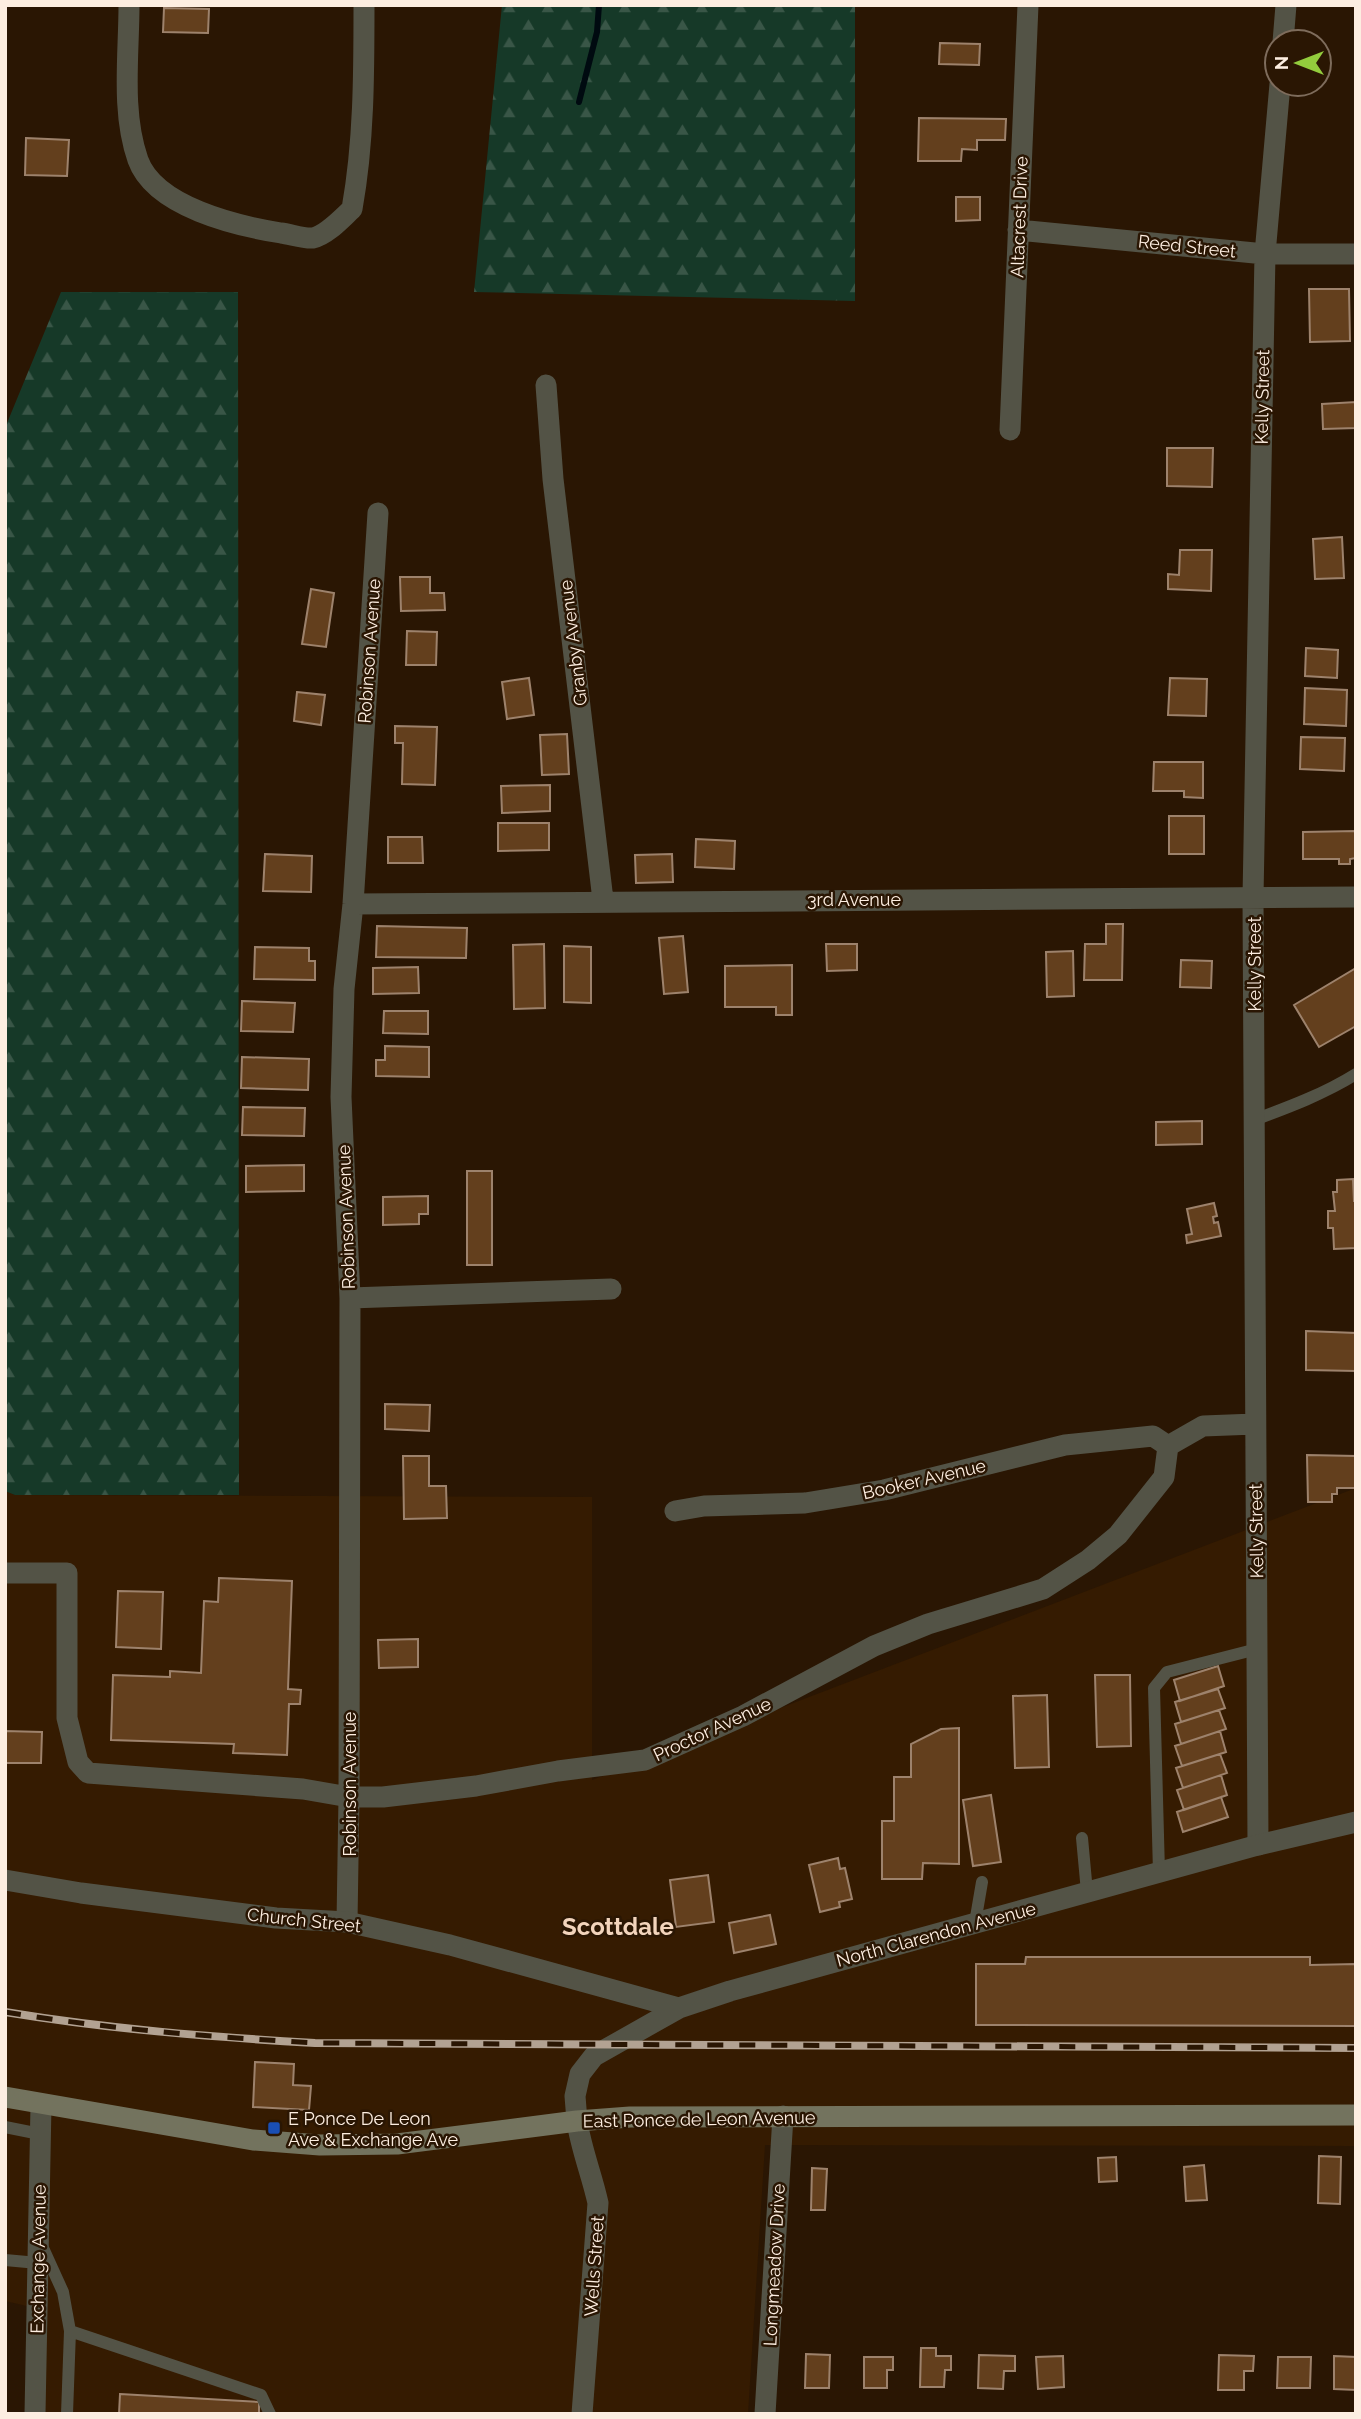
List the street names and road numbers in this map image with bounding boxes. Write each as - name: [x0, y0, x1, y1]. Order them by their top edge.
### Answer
- street label: Altacrest Drive: [1006, 155, 1032, 278]
- street label: Reed Street: [1137, 230, 1237, 262]
- street label: Kelly Street: [1251, 349, 1273, 445]
- street label: Robinson Avenue: [353, 578, 385, 724]
- street label: Granby Avenue: [555, 578, 591, 707]
- street label: 3rd Avenue: [807, 889, 901, 910]
- street label: Kelly Street: [1244, 917, 1265, 1011]
- street label: Robinson Avenue: [333, 1144, 359, 1290]
- street label: Booker Avenue: [860, 1454, 988, 1503]
- street label: Kelly Street: [1245, 1483, 1267, 1579]
- street label: Proctor Avenue: [650, 1692, 775, 1765]
- street label: Robinson Avenue: [339, 1711, 360, 1856]
- street label: North Clarendon Avenue: [834, 1897, 1038, 1971]
- street label: Church Street: [246, 1904, 362, 1936]
- street label: East Ponce de Leon Avenue: [582, 2106, 816, 2132]
- street label: Longmeadow Drive: [759, 2183, 789, 2347]
- street label: Exchange Avenue: [26, 2184, 50, 2334]
- street label: Wells Street: [580, 2215, 608, 2317]

